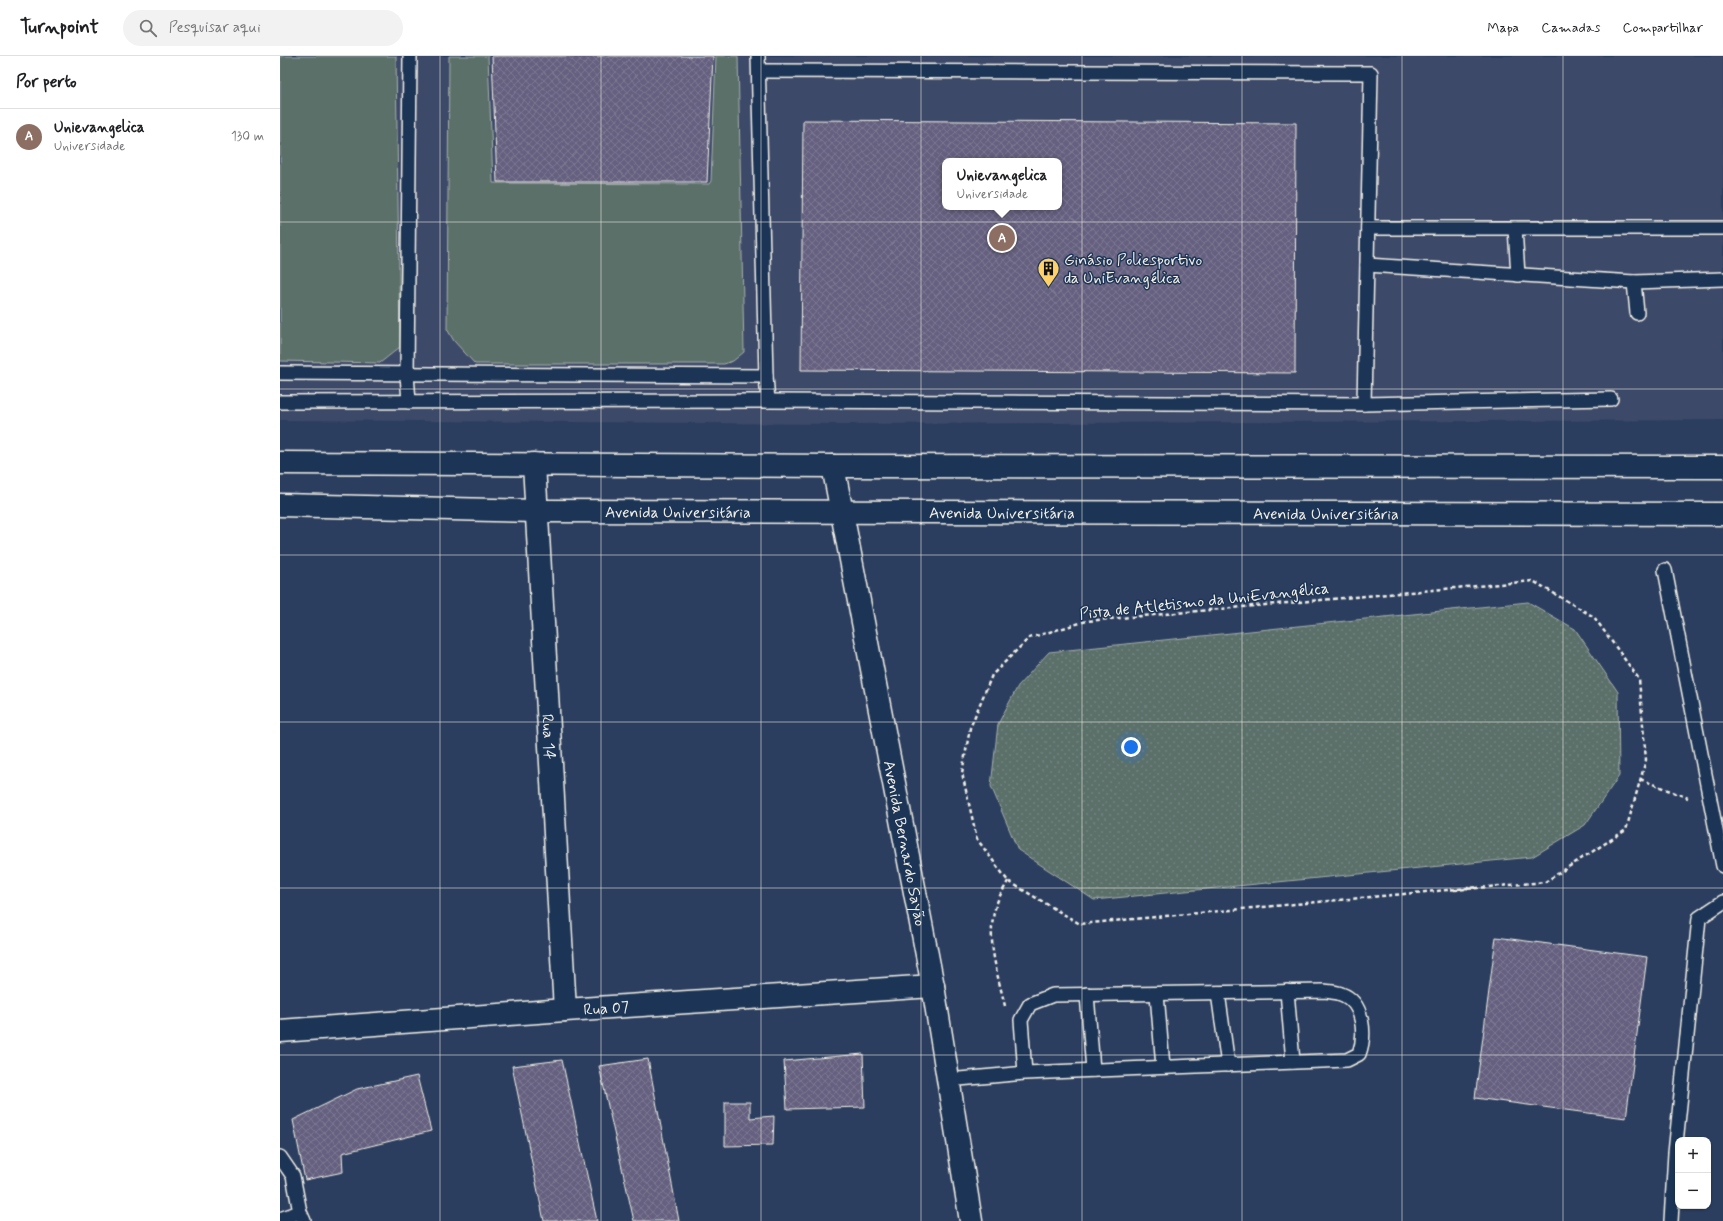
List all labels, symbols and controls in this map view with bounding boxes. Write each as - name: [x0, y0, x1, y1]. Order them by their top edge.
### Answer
- search box: [123, 10, 403, 46]
- text: Turnpoint: [20, 15, 99, 40]
- icon: search: [137, 17, 159, 39]
- text: Pesquisar aqui: [169, 18, 261, 38]
- text: Mapa: [1487, 19, 1519, 37]
- text: Camadas: [1541, 19, 1600, 37]
- text: Compartilhar: [1622, 19, 1703, 37]
- text: Por perto: [16, 71, 77, 93]
- text: Unievangelica: [54, 118, 145, 138]
- text: A: [25, 128, 33, 145]
- text: 130 m: [231, 128, 264, 145]
- text: Universidade: [54, 138, 125, 155]
- popup: [942, 158, 1062, 210]
- text: Unievangelica: [957, 166, 1047, 186]
- text: Universidade: [957, 186, 1028, 203]
- pin: A: [989, 223, 1015, 253]
- place label: Ginásio Poliesportivo da UniEvangélica: [1064, 250, 1202, 289]
- building icon: Ginásio Poliesportivo da UniEvangélica: [1036, 255, 1062, 288]
- street label: Avenida Universitária: [605, 502, 751, 524]
- street label: Avenida Universitária: [929, 503, 1075, 524]
- street label: Avenida Universitária: [1253, 504, 1399, 525]
- street label: Pista de Atletismo da UniEvangélica: [1078, 578, 1330, 625]
- street label: Rua 14: [536, 713, 560, 760]
- your location: [1121, 737, 1141, 757]
- street label: Avenida Bernardo Sayão: [878, 759, 930, 928]
- street label: Rua 07: [583, 997, 630, 1021]
- map controls: [1675, 1137, 1711, 1209]
- button: +: [1675, 1137, 1711, 1173]
- button: −: [1675, 1173, 1711, 1209]

